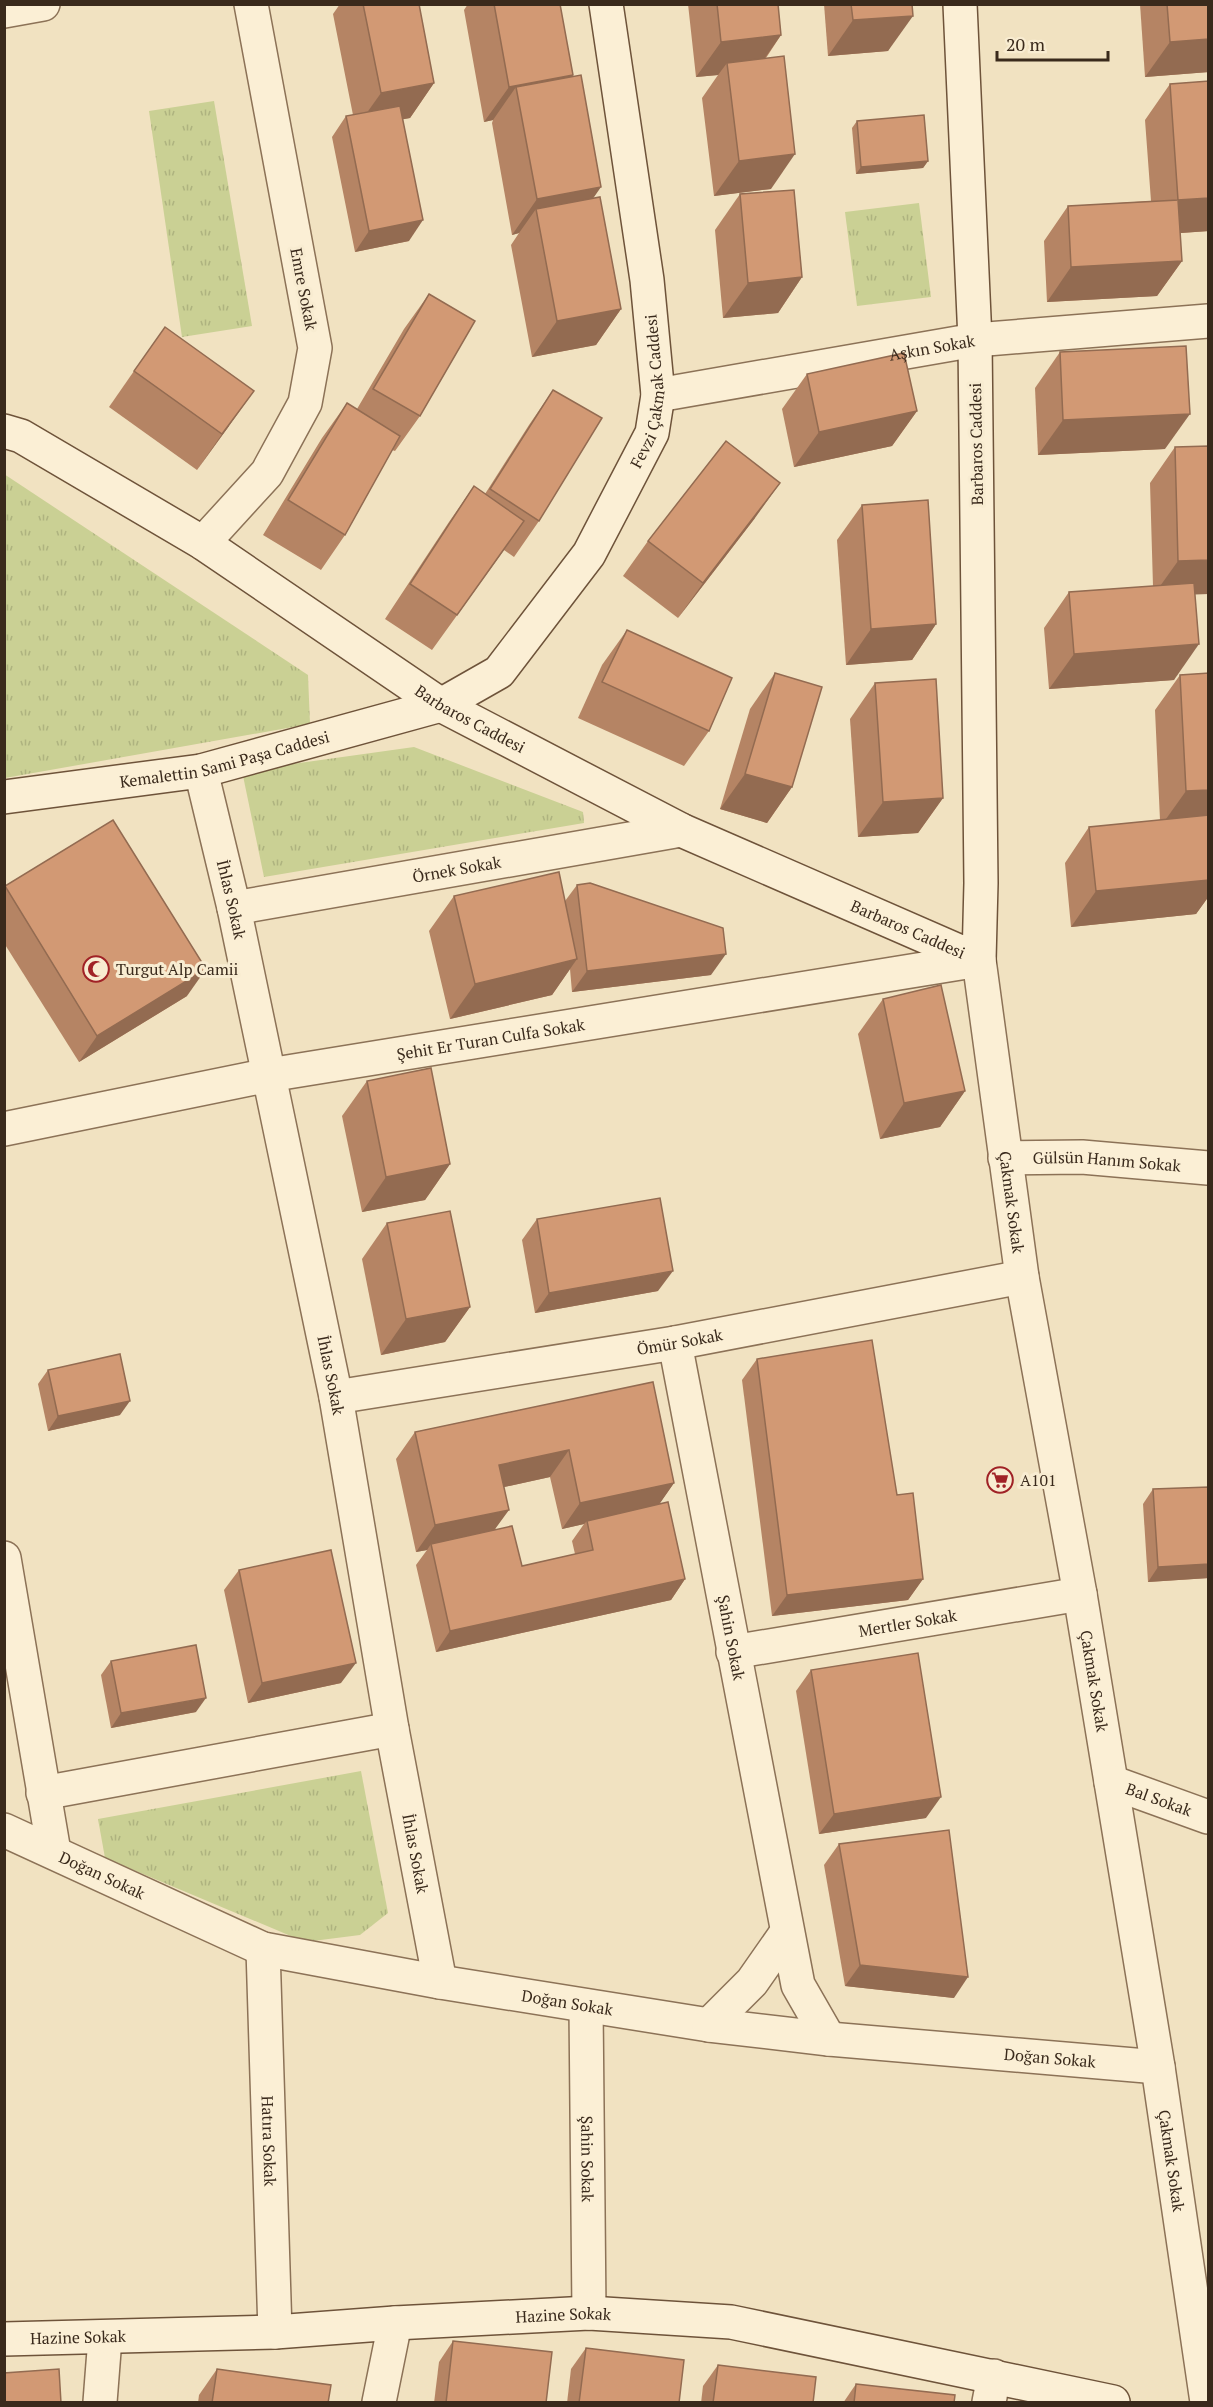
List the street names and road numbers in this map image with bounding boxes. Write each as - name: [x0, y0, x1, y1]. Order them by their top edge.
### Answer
- street label: Emre Sokak: [285, 246, 323, 333]
- street label: Fevzi Çakmak Caddesi: [625, 313, 670, 472]
- street label: Aşkın Sokak: [887, 329, 977, 366]
- street label: Barbaros Caddesi: [964, 382, 988, 505]
- street label: Barbaros Caddesi: [411, 680, 529, 758]
- street label: Kemalettin Sami Paşa Caddesi: [118, 725, 332, 793]
- street label: Örnek Sokak: [411, 850, 503, 888]
- street label: İhlas Sokak: [212, 857, 251, 942]
- street label: Barbaros Caddesi: [847, 894, 969, 964]
- street label: Şehit Er Turan Culfa Sokak: [395, 1013, 587, 1065]
- street label: Gülsün Hanım Sokak: [1033, 1146, 1183, 1177]
- street label: Çakmak Sokak: [994, 1150, 1030, 1255]
- street label: Ömür Sokak: [635, 1323, 725, 1360]
- street label: İhlas Sokak: [312, 1333, 350, 1417]
- street label: Şahin Sokak: [713, 1593, 751, 1683]
- street label: Mertler Sokak: [857, 1604, 959, 1642]
- street label: Çakmak Sokak: [1075, 1628, 1114, 1734]
- street label: Bal Sokak: [1123, 1777, 1196, 1822]
- street label: İhlas Sokak: [397, 1812, 434, 1896]
- street label: Doğan Sokak: [56, 1846, 149, 1905]
- street label: Doğan Sokak: [520, 1984, 615, 2021]
- street label: Doğan Sokak: [1003, 2043, 1097, 2073]
- street label: Hatıra Sokak: [257, 2095, 281, 2187]
- street label: Çakmak Sokak: [1153, 2108, 1190, 2214]
- street label: Şahin Sokak: [576, 2116, 599, 2203]
- street label: Hazine Sokak: [515, 2302, 613, 2328]
- street label: Hazine Sokak: [30, 2325, 127, 2349]

